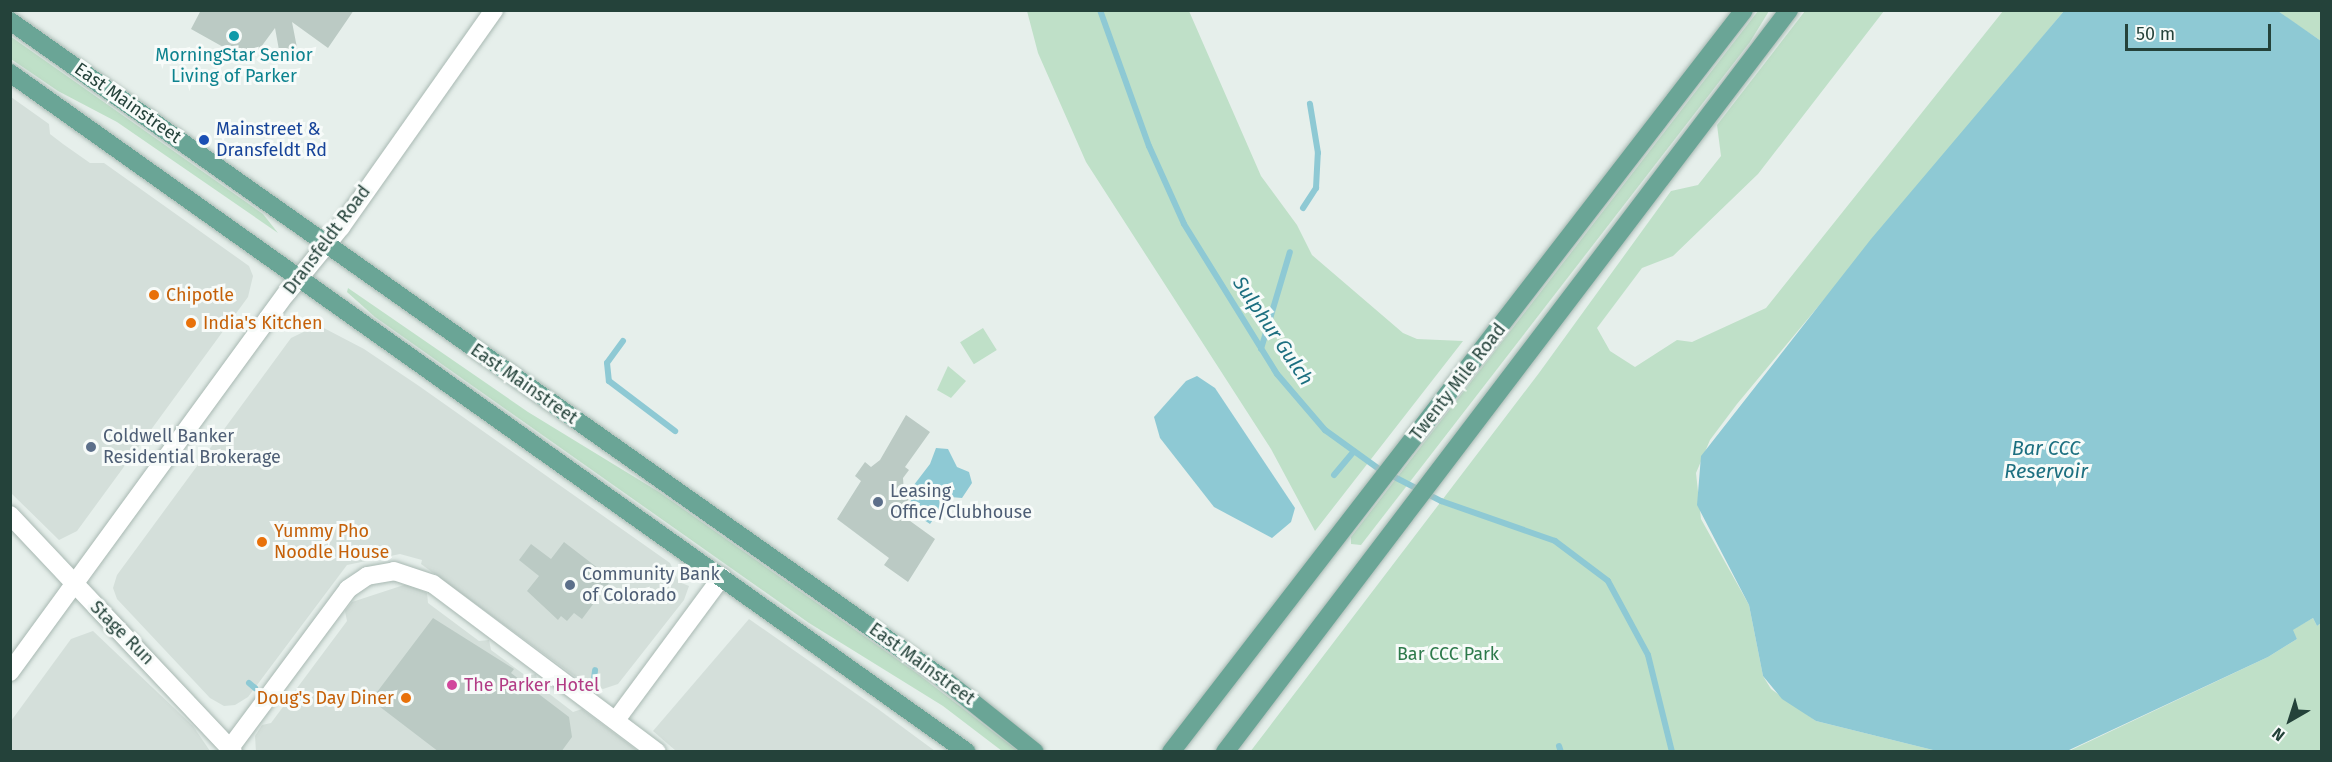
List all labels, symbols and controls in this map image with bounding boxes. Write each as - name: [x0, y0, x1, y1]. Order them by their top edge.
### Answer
- scale bar: [2128, 12, 2274, 50]
- text: 50 m: [2136, 23, 2175, 45]
- marker: MorningStar Senior Living of Parker: [227, 29, 241, 43]
- place label: MorningStar Senior Living of Parker: [155, 45, 313, 88]
- street label: East Mainstreet: [70, 58, 186, 148]
- place label: Mainstreet & Dransfeldt Rd: [216, 119, 327, 162]
- marker: Mainstreet & Dransfeldt Rd: [197, 133, 211, 147]
- street label: Dransfeldt Road: [279, 181, 375, 299]
- water label: Sulphur Gulch: [1228, 272, 1318, 390]
- place label: Chipotle: [166, 284, 234, 306]
- marker: Chipotle: [147, 288, 161, 302]
- place label: India's Kitchen: [203, 312, 323, 334]
- marker: India's Kitchen: [184, 316, 198, 330]
- street label: Twenty Mile Road: [1406, 319, 1510, 445]
- street label: East Mainstreet: [466, 339, 582, 429]
- place label: Coldwell Banker Residential Brokerage: [103, 426, 281, 468]
- water label: Bar CCC Reservoir: [2004, 436, 2088, 483]
- marker: Coldwell Banker Residential Brokerage: [84, 440, 98, 454]
- place label: Leasing Office/Clubhouse: [890, 481, 1032, 524]
- marker: Leasing Office/Clubhouse: [871, 495, 885, 509]
- place label: Yummy Pho Noodle House: [274, 521, 389, 564]
- marker: Yummy Pho Noodle House: [255, 535, 269, 549]
- place label: Community Bank of Colorado: [582, 564, 720, 606]
- marker: Community Bank of Colorado: [563, 578, 577, 592]
- street label: Stage Run: [86, 597, 158, 669]
- street label: East Mainstreet: [865, 618, 979, 710]
- park label: Bar CCC Park: [1397, 643, 1499, 665]
- place label: The Parker Hotel: [464, 674, 599, 696]
- marker: The Parker Hotel: [445, 678, 459, 692]
- place label: Doug's Day Diner: [257, 687, 394, 709]
- north arrow: [2260, 690, 2320, 750]
- marker: Doug's Day Diner: [399, 691, 413, 705]
- text: N: [2268, 724, 2288, 745]

